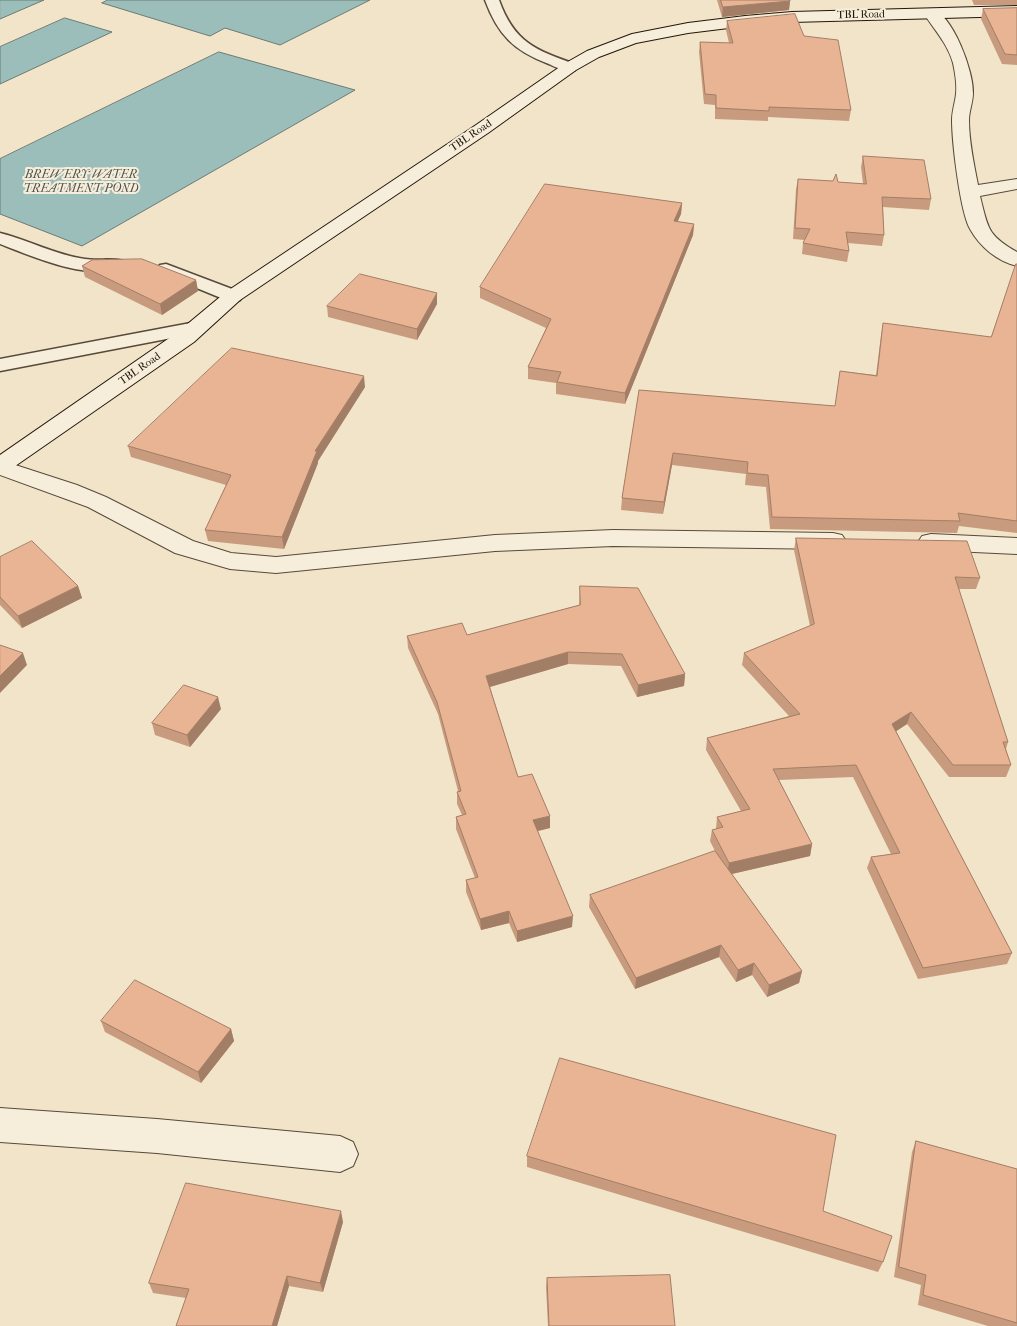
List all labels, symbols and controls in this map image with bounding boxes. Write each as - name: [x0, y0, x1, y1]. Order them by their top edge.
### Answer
- street label: TBL Road: [837, 8, 885, 22]
- street label: TBL Road: [447, 117, 495, 155]
- water label: BREWERY WATER TREATMENT POND: [23, 168, 139, 196]
- street label: TBL Road: [117, 350, 163, 388]

